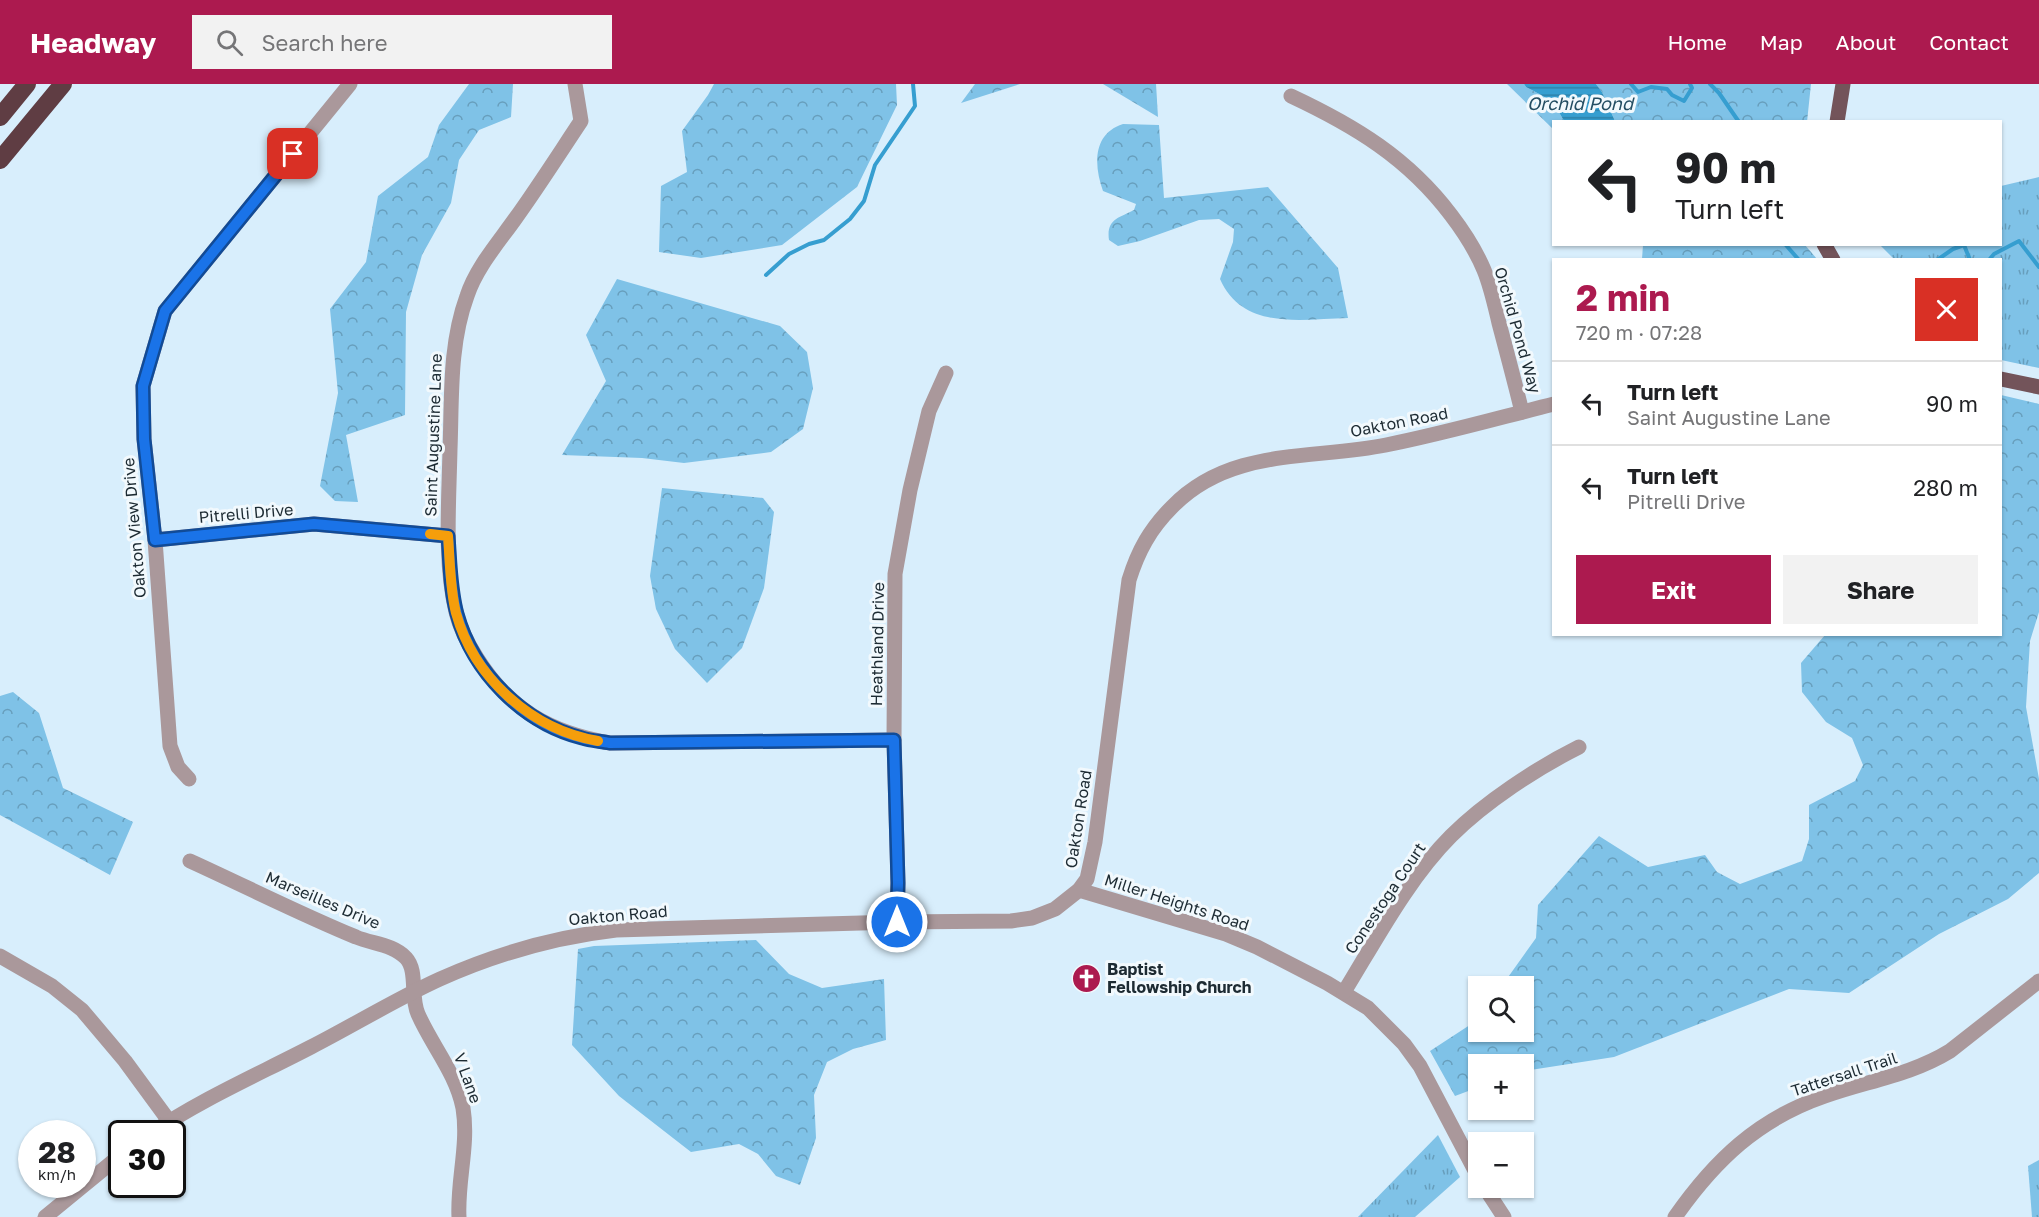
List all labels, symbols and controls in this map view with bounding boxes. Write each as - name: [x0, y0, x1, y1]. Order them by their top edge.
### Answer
- search box: [192, 15, 612, 69]
- text: Headway: [30, 26, 156, 59]
- icon: search: [213, 26, 246, 59]
- text: Search here: [261, 29, 387, 56]
- text: Home: [1667, 29, 1727, 55]
- text: Map: [1760, 29, 1803, 55]
- text: About: [1836, 29, 1896, 55]
- text: Contact: [1929, 29, 2009, 55]
- water label: Orchid Pond: [1527, 92, 1635, 114]
- pin: [267, 128, 318, 179]
- icon: arrive: [276, 137, 309, 170]
- text: 90 m: [1675, 142, 1776, 192]
- icon: left: [1576, 144, 1654, 222]
- text: Turn left: [1675, 193, 1784, 225]
- street label: Orchid Pond Way: [1490, 264, 1546, 396]
- text: 2 min: [1576, 276, 1670, 319]
- button: close: [1915, 278, 1978, 341]
- text: 720 m · 07:28: [1576, 320, 1702, 344]
- street label: Saint Augustine Lane: [420, 353, 446, 517]
- text: Turn left: [1627, 378, 1718, 405]
- icon: left: [1576, 387, 1609, 420]
- text: 90 m: [1926, 390, 1978, 417]
- street label: Oakton Road: [1348, 403, 1450, 441]
- text: Saint Augustine Lane: [1627, 405, 1831, 429]
- street label: Oakton View Drive: [118, 457, 150, 599]
- text: Turn left: [1627, 462, 1718, 489]
- icon: left: [1576, 471, 1609, 504]
- text: 280 m: [1913, 474, 1978, 501]
- text: Pitrelli Drive: [1627, 489, 1745, 513]
- street label: Pitrelli Drive: [198, 499, 294, 527]
- button: Exit: [1576, 555, 1771, 624]
- button: Share: [1783, 555, 1978, 624]
- street label: Heathland Drive: [866, 582, 888, 706]
- street label: Oakton Road: [1060, 768, 1096, 870]
- street label: Conestoga Court: [1340, 838, 1430, 958]
- street label: Marseilles Drive: [263, 867, 383, 933]
- street label: Miller Heights Road: [1102, 869, 1252, 935]
- position arrow: [865, 890, 929, 954]
- street label: Oakton Road: [568, 901, 668, 929]
- place label: Baptist Fellowship Church: [1107, 959, 1251, 997]
- church icon: Baptist Fellowship Church: [1070, 962, 1102, 994]
- map controls: [1468, 976, 1534, 1198]
- button: search: [1468, 976, 1534, 1042]
- street label: Tattersall Trail: [1788, 1047, 1900, 1101]
- street label: V Lane: [450, 1050, 486, 1106]
- button: +: [1468, 1054, 1534, 1120]
- speed limit sign: 30: [108, 1120, 186, 1198]
- button: −: [1468, 1132, 1534, 1198]
- text: 28: [38, 1134, 76, 1170]
- text: km/h: [38, 1165, 76, 1183]

